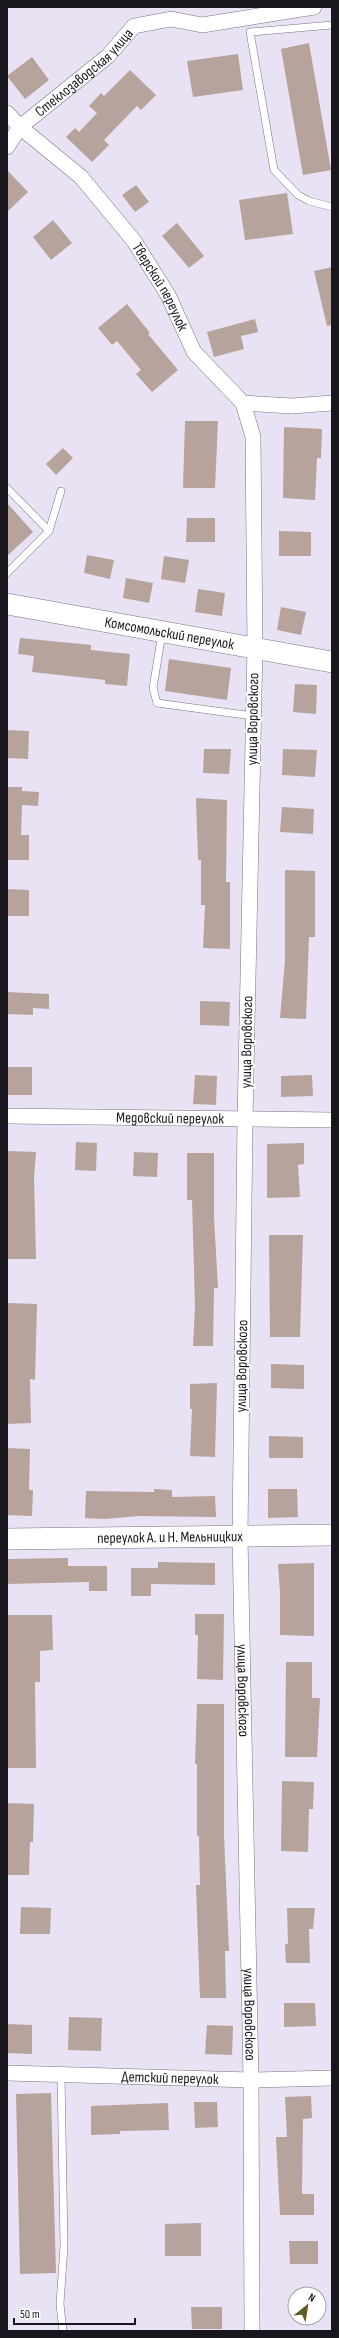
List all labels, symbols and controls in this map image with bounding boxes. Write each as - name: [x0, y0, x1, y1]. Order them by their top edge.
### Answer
- street label: Стеклозаводская улица: [31, 24, 137, 121]
- street label: Тверской переулок: [128, 239, 193, 334]
- street label: Комсомольский переулок: [103, 612, 236, 654]
- street label: улица Воровского: [243, 672, 263, 766]
- street label: улица Воровского: [237, 995, 257, 1089]
- street label: Медовский переулок: [116, 1108, 224, 1128]
- street label: улица Воровского: [232, 1319, 252, 1413]
- street label: переулок А. и Н. Мельницких: [97, 1527, 243, 1547]
- street label: улица Воровского: [233, 1644, 254, 1737]
- street label: улица Воровского: [239, 1968, 260, 2061]
- street label: Детский переулок: [121, 2067, 219, 2089]
- north arrow: [287, 2286, 327, 2326]
- text: N: [306, 2291, 318, 2305]
- scale bar: [14, 2300, 135, 2326]
- text: 50 m: [20, 2307, 40, 2322]

